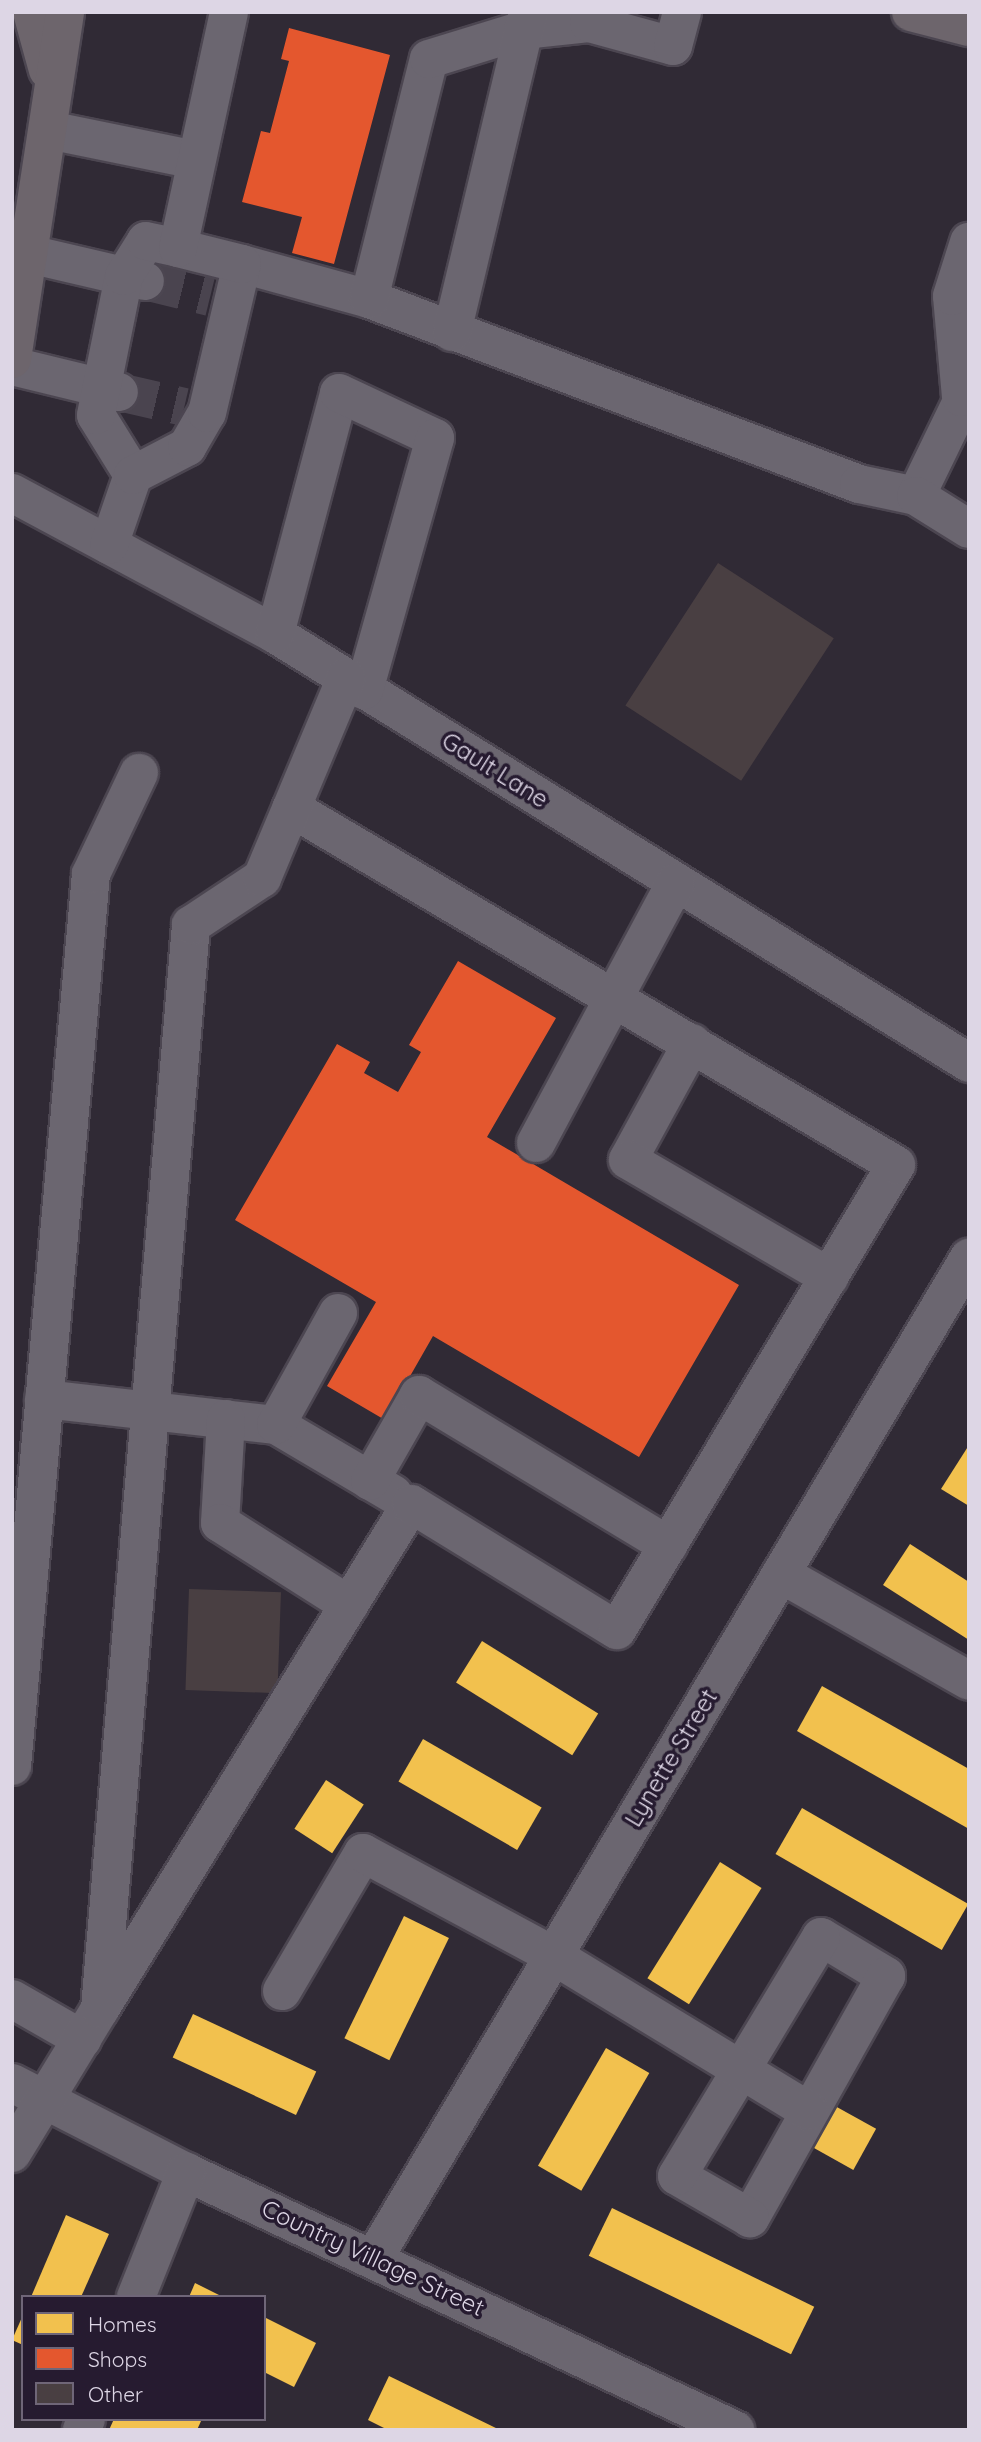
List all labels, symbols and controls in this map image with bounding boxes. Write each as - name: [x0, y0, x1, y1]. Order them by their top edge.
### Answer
- street label: Gault Lane: [437, 726, 553, 814]
- street label: Lynette Street: [619, 1684, 723, 1832]
- street label: Country Village Street: [257, 2194, 489, 2322]
- legend: [21, 2295, 266, 2421]
- text: Homes: [88, 2311, 157, 2337]
- text: Shops: [88, 2346, 147, 2372]
- text: Other: [88, 2381, 143, 2407]

